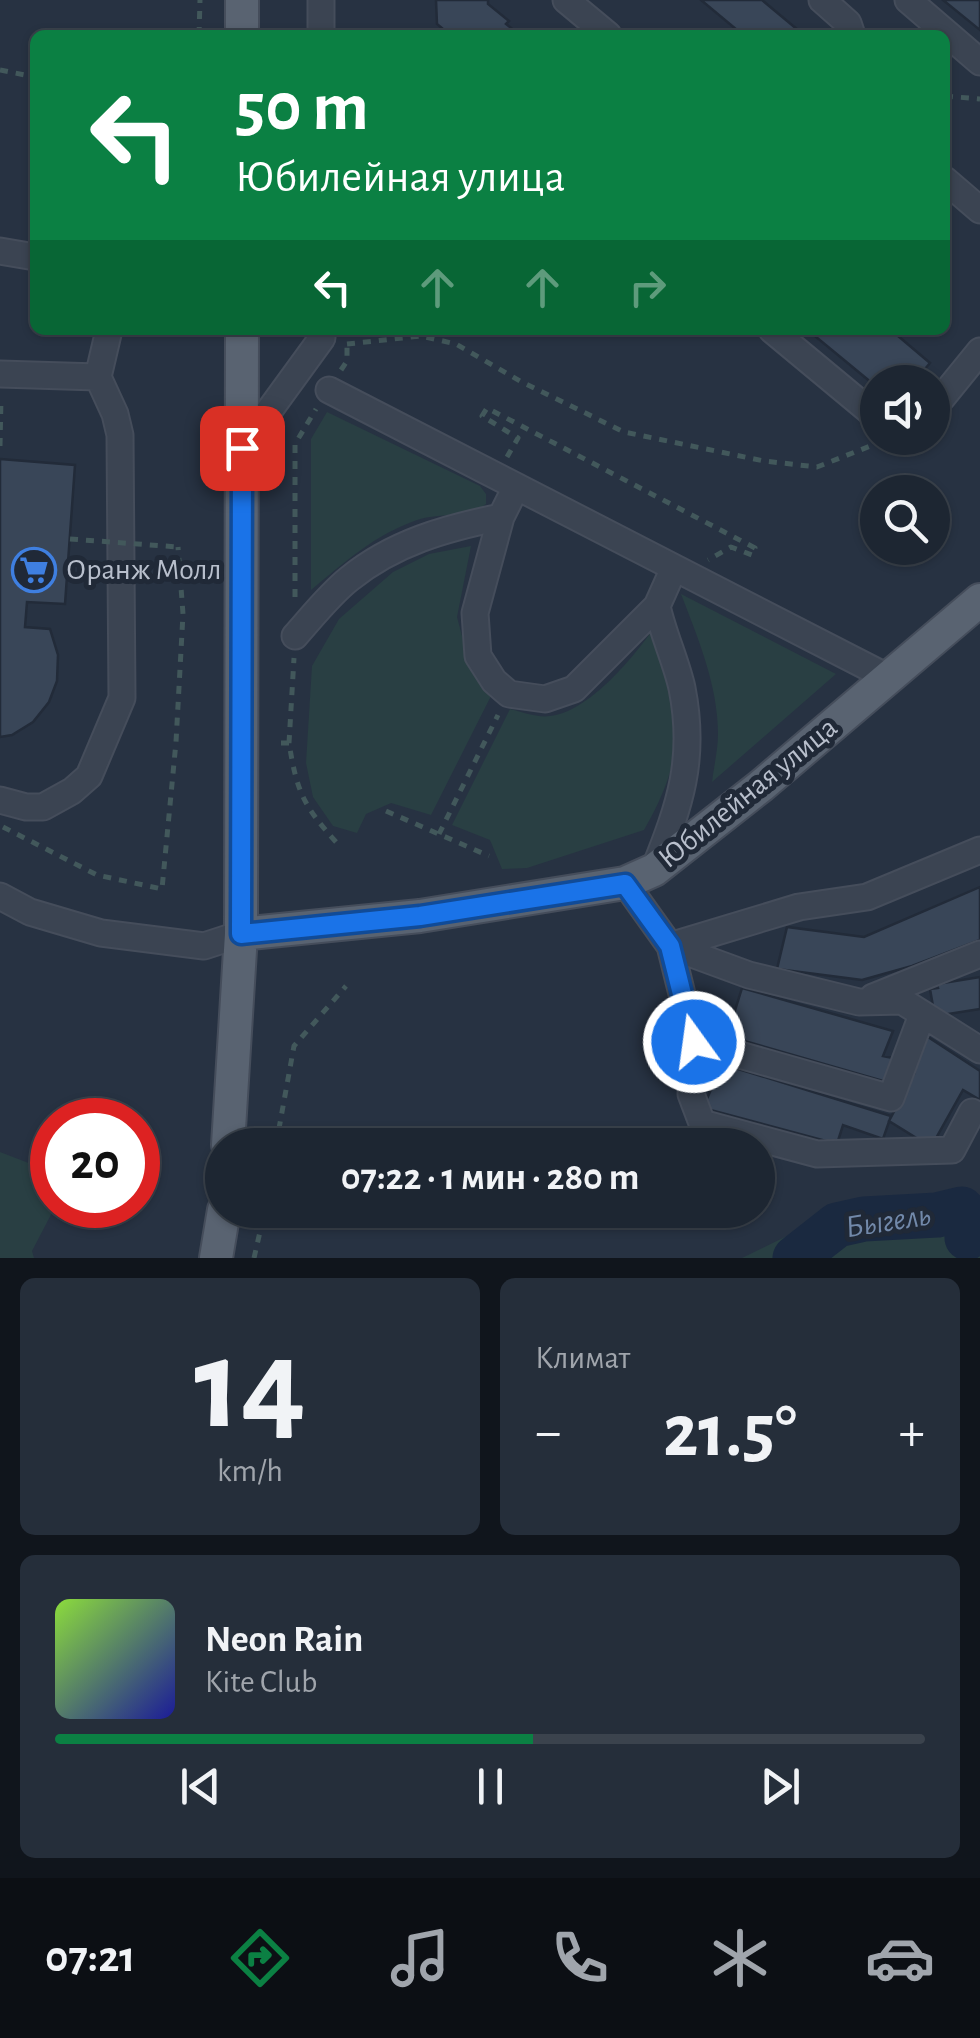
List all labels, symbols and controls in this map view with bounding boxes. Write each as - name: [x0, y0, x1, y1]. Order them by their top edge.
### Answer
- icon: left: [70, 70, 200, 200]
- text: 50 m: [235, 73, 369, 143]
- text: Юбилейная улица: [235, 155, 565, 200]
- icon: left: [305, 260, 360, 315]
- icon: ahead: [410, 260, 465, 315]
- icon: ahead: [515, 260, 570, 315]
- icon: right: [620, 260, 675, 315]
- map controls: [860, 365, 950, 565]
- button: sound: [860, 365, 950, 455]
- pin: [200, 406, 285, 491]
- icon: arrive: [215, 421, 270, 476]
- button: search: [860, 475, 950, 565]
- supermarket icon: Оранж Молл: [11, 547, 57, 593]
- place label: Оранж Молл: [66, 555, 222, 585]
- street label: Юбилейная улица: [653, 712, 843, 874]
- position arrow: [642, 990, 746, 1094]
- speed limit sign: 20: [30, 1098, 160, 1228]
- text: 07:22 · 1 мин · 280 m: [341, 1159, 639, 1197]
- water label: Быгель: [843, 1198, 933, 1244]
- text: 14: [194, 1322, 306, 1452]
- text: Климат: [535, 1342, 630, 1374]
- text: 21.5°: [663, 1395, 797, 1470]
- text: −: [535, 1405, 561, 1460]
- text: +: [899, 1405, 925, 1460]
- text: km/h: [217, 1455, 283, 1487]
- text: Neon Rain: [205, 1621, 363, 1659]
- text: Kite Club: [205, 1666, 317, 1698]
- icon: previous: [173, 1759, 228, 1814]
- icon: pause: [463, 1759, 518, 1814]
- icon: next: [753, 1759, 808, 1814]
- icon: directions: [225, 1923, 295, 1993]
- icon: music: [385, 1923, 455, 1993]
- icon: phone: [545, 1923, 615, 1993]
- icon: climate: [705, 1923, 775, 1993]
- icon: car: [865, 1923, 935, 1993]
- text: 07:21: [45, 1935, 136, 1980]

